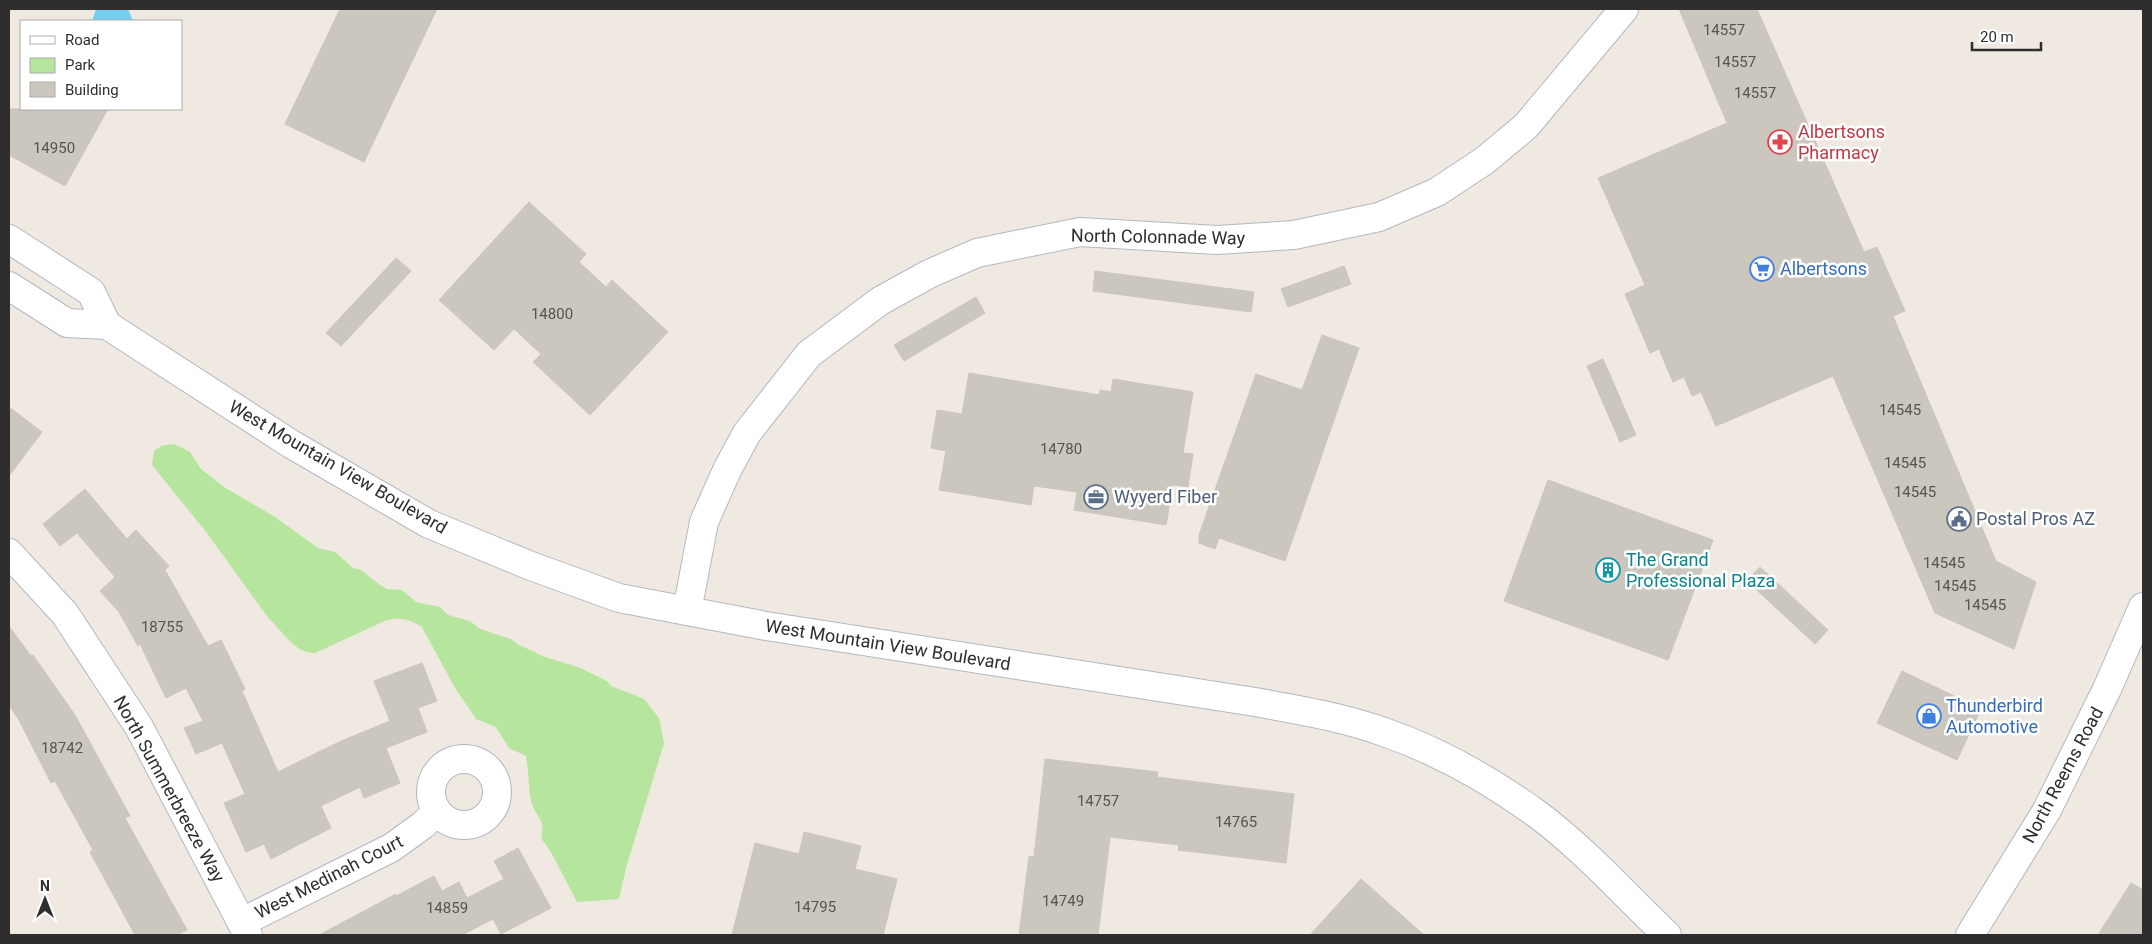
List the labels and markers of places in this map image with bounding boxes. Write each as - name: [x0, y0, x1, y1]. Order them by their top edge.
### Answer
- place label: Albertsons Pharmacy: [1798, 121, 1885, 163]
- pharmacy icon: Albertsons Pharmacy: [1767, 129, 1793, 155]
- supermarket icon: Albertsons: [1749, 256, 1775, 282]
- place label: Albertsons: [1780, 258, 1867, 279]
- office icon: Wyyerd Fiber: [1083, 484, 1109, 510]
- place label: Wyyerd Fiber: [1114, 486, 1217, 507]
- public building icon: Postal Pros AZ: [1946, 506, 1972, 532]
- place label: Postal Pros AZ: [1976, 508, 2095, 529]
- place label: The Grand Professional Plaza: [1626, 549, 1775, 591]
- building icon: The Grand Professional Plaza: [1595, 557, 1621, 583]
- place label: Thunderbird Automotive: [1946, 695, 2043, 737]
- shop icon: Thunderbird Automotive: [1916, 703, 1942, 729]

